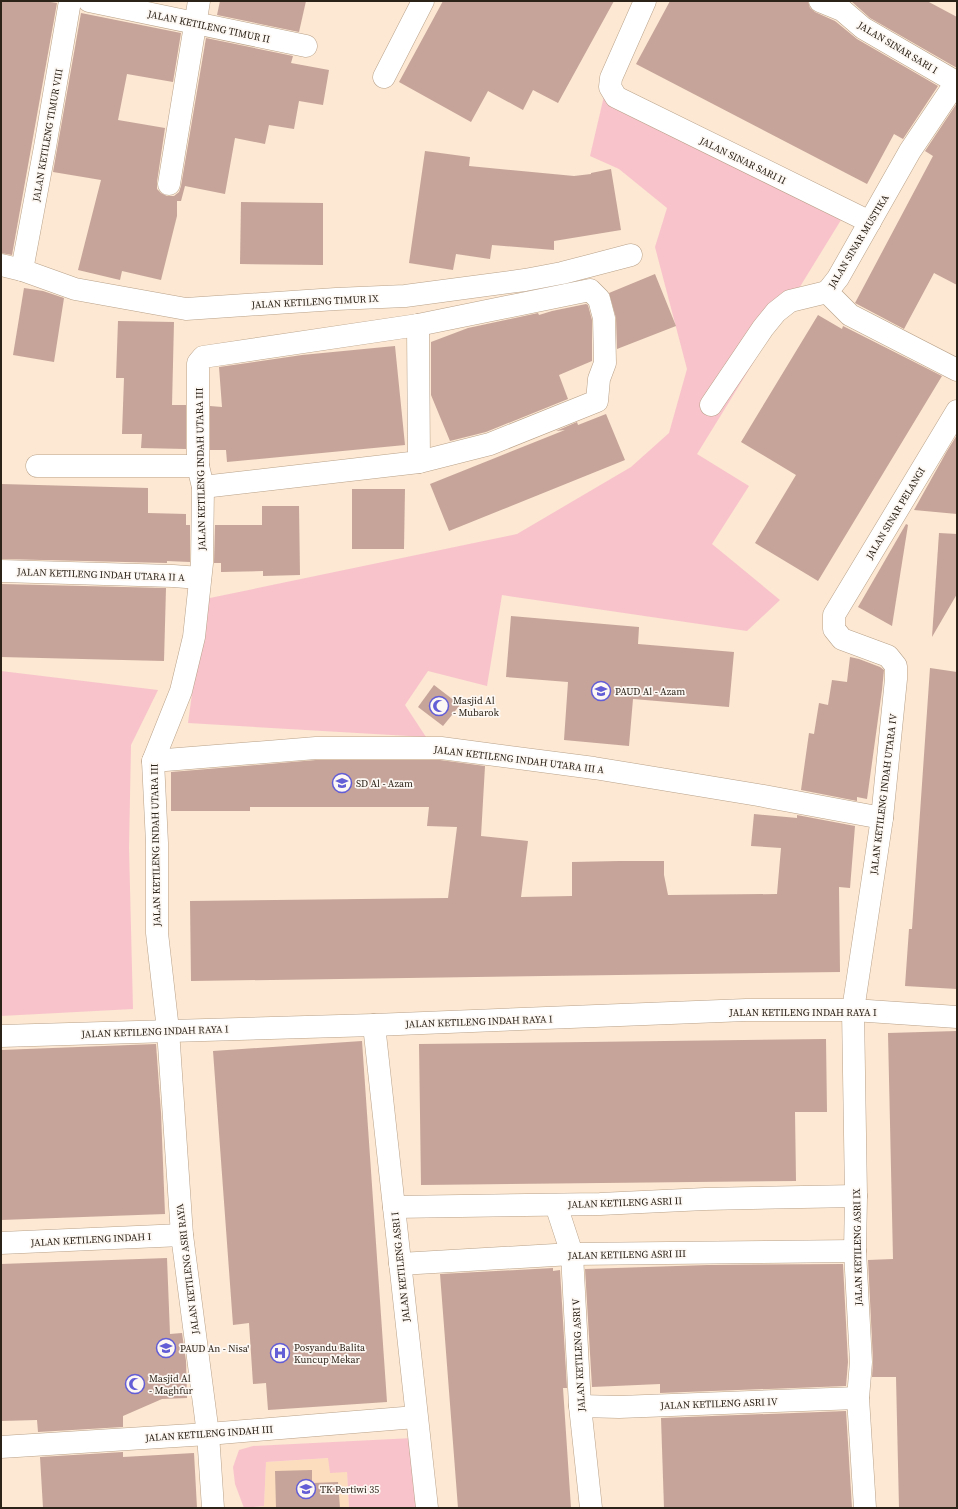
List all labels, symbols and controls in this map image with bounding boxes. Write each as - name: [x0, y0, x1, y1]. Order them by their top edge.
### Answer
- street label: JALAN KETILENG TIMUR II: [146, 7, 271, 46]
- street label: JALAN SINAR SARI I: [855, 18, 940, 77]
- street label: JALAN KETILENG TIMUR VIII: [29, 67, 66, 204]
- street label: JALAN SINAR SARI II: [697, 133, 788, 187]
- street label: JALAN SINAR MUSTIKA: [825, 192, 892, 291]
- street label: JALAN KETILENG TIMUR IX: [250, 292, 379, 311]
- street label: JALAN KETILENG INDAH UTARA III: [193, 387, 208, 551]
- street label: JALAN SINAR PELANGI: [862, 465, 928, 562]
- street label: JALAN KETILENG INDAH UTARA II A: [16, 565, 185, 584]
- school or university icon: PAUD Al - Azam: [590, 680, 612, 702]
- place label: PAUD Al - Azam: [615, 685, 685, 698]
- place label: Masjid Al - Mubarok: [453, 694, 499, 719]
- mosque icon: Masjid Al - Mubarok: [428, 695, 450, 717]
- street label: JALAN KETILENG INDAH UTARA IV: [867, 713, 900, 876]
- street label: JALAN KETILENG INDAH UTARA III A: [432, 742, 605, 776]
- street label: JALAN KETILENG INDAH UTARA III: [148, 763, 163, 927]
- school or university icon: SD Al - Azam: [331, 772, 353, 794]
- place label: SD Al - Azam: [356, 777, 413, 790]
- street label: JALAN KETILENG INDAH RAYA I: [728, 1006, 877, 1019]
- street label: JALAN KETILENG INDAH RAYA I: [404, 1012, 553, 1031]
- street label: JALAN KETILENG INDAH RAYA I: [80, 1022, 229, 1041]
- street label: JALAN KETILENG ASRI IX: [850, 1188, 865, 1307]
- street label: JALAN KETILENG ASRI II: [567, 1194, 683, 1211]
- street label: JALAN KETILENG ASRI RAYA: [173, 1203, 202, 1336]
- street label: JALAN KETILENG ASRI I: [388, 1211, 413, 1324]
- street label: JALAN KETILENG INDAH I: [30, 1230, 152, 1249]
- street label: JALAN KETILENG ASRI III: [567, 1247, 686, 1262]
- street label: JALAN KETILENG ASRI V: [569, 1298, 588, 1413]
- school or university icon: PAUD An - Nisa': [155, 1337, 177, 1359]
- place label: Posyandu Balita Kuncup Mekar: [294, 1341, 366, 1366]
- place label: PAUD An - Nisa': [180, 1342, 249, 1355]
- hospital icon: Posyandu Balita Kuncup Mekar: [269, 1342, 291, 1364]
- place label: Masjid Al - Maghfur: [149, 1372, 194, 1397]
- mosque icon: Masjid Al - Maghfur: [124, 1373, 146, 1395]
- street label: JALAN KETILENG ASRI IV: [659, 1395, 778, 1412]
- street label: JALAN KETILENG INDAH III: [144, 1423, 274, 1445]
- school or university icon: TK Pertiwi 35: [295, 1478, 317, 1500]
- place label: TK Pertiwi 35: [320, 1483, 379, 1496]

